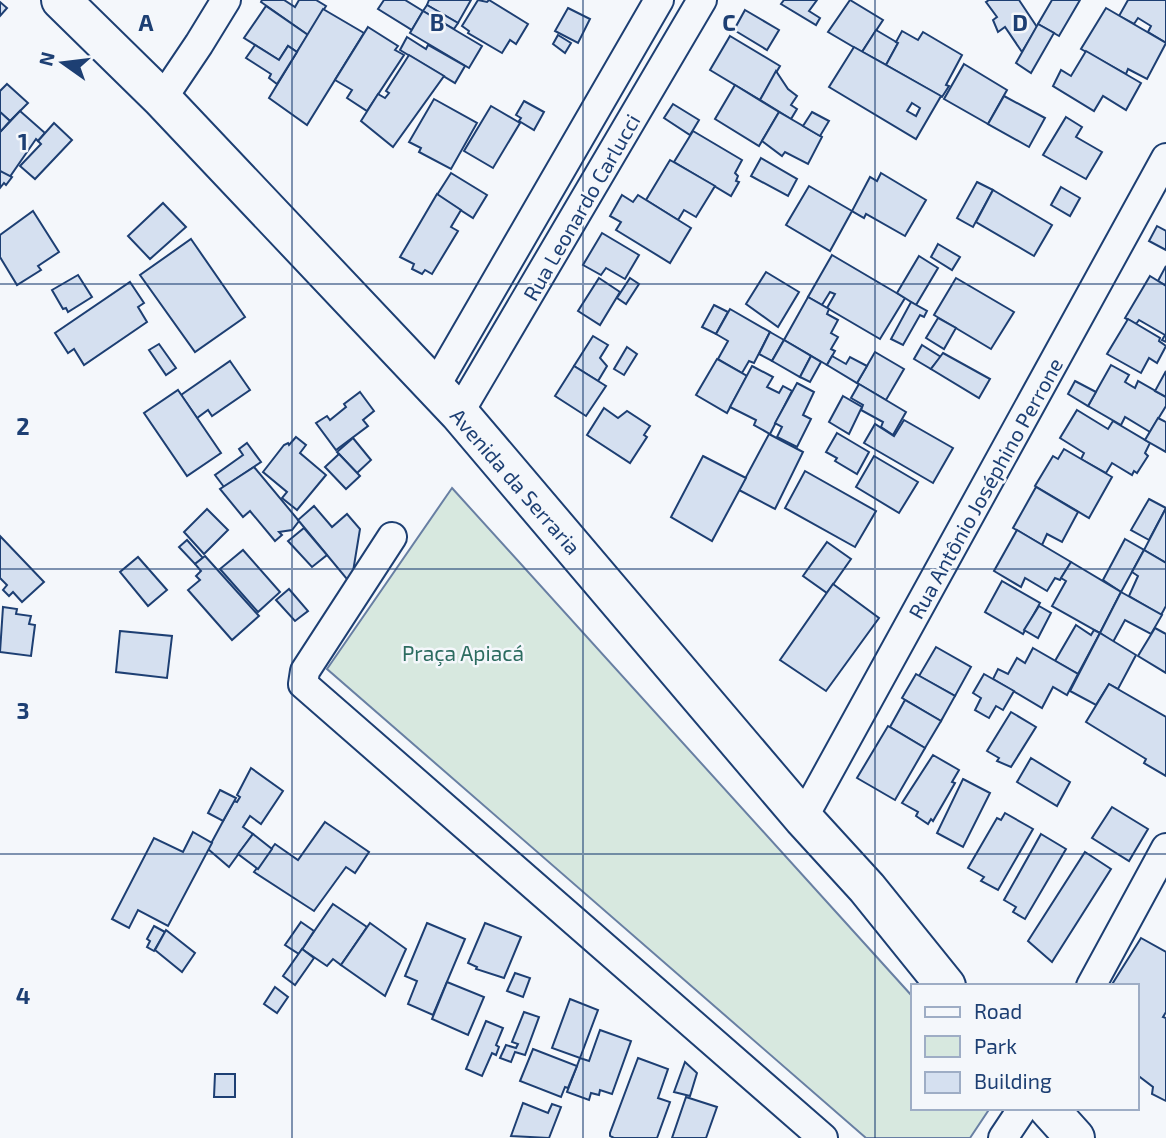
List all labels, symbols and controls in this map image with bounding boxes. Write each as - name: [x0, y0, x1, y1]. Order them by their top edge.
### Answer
- text: A: [138, 8, 154, 36]
- text: B: [430, 8, 444, 36]
- text: C: [722, 8, 736, 36]
- text: D: [1012, 8, 1028, 36]
- north arrow: [28, 28, 98, 98]
- text: N: [33, 49, 59, 68]
- street label: Rua Leonardo Carlucci: [517, 109, 645, 305]
- text: 1: [18, 127, 28, 155]
- street label: Rua Antônio Joséphino Perrone: [903, 353, 1067, 623]
- street label: Avenida da Serraria: [446, 403, 586, 559]
- text: 2: [16, 412, 30, 440]
- park label: Praça Apiacá: [402, 640, 524, 667]
- text: 3: [16, 696, 30, 724]
- text: 4: [16, 981, 30, 1009]
- legend: [911, 984, 1138, 1110]
- text: Road: [974, 998, 1022, 1023]
- text: Park: [974, 1033, 1017, 1058]
- text: Building: [974, 1068, 1052, 1093]

